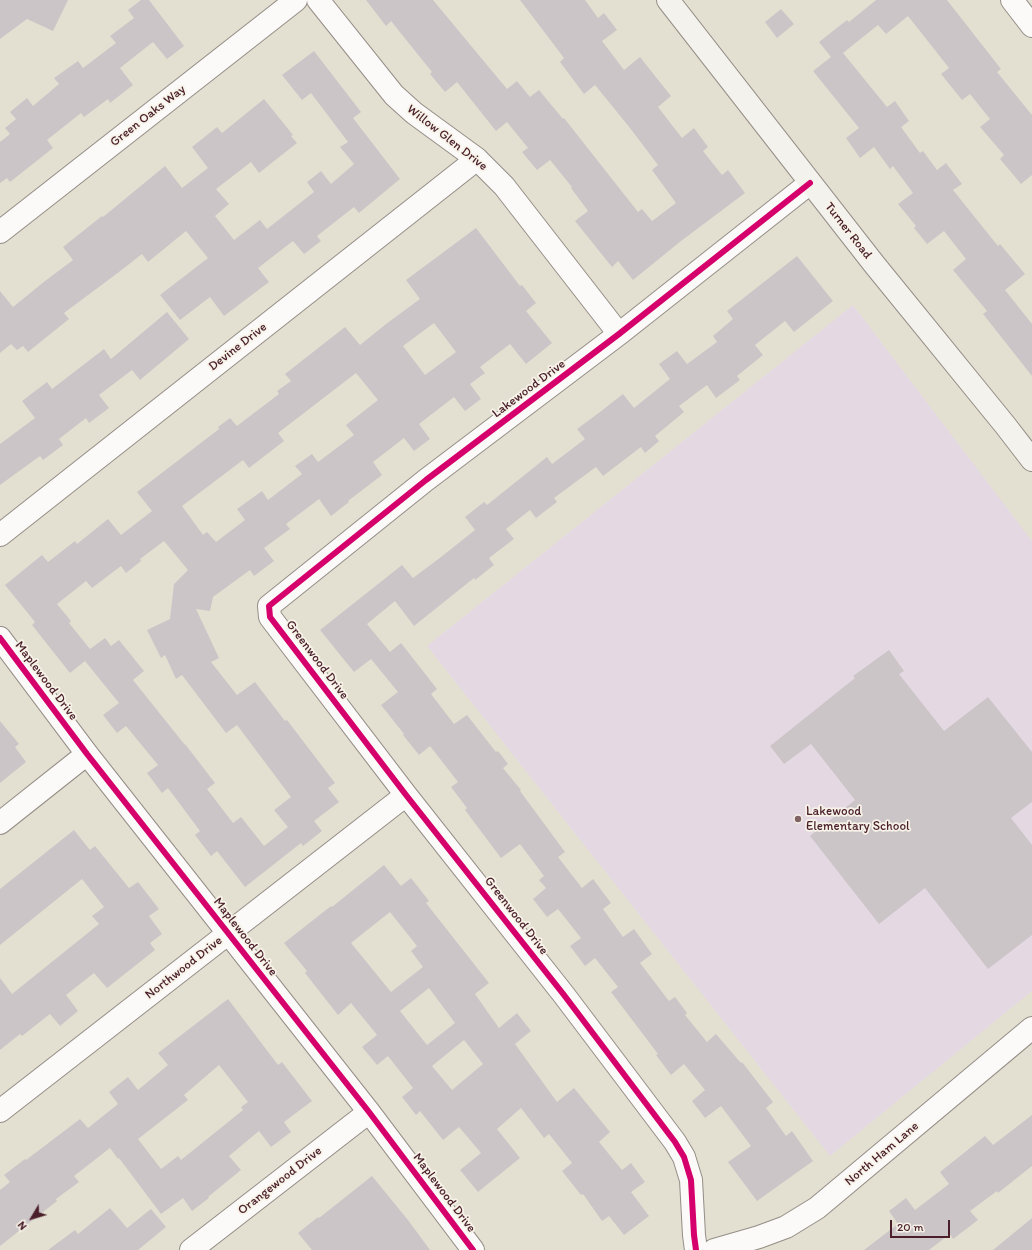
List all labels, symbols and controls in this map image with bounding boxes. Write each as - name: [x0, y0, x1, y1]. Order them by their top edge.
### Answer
- street label: Green Oaks Way: [107, 82, 189, 150]
- street label: Willow Glen Drive: [404, 102, 490, 174]
- street label: Turner Road: [821, 199, 875, 263]
- street label: Devine Drive: [206, 319, 270, 375]
- street label: Lakewood Drive: [489, 356, 569, 422]
- street label: Greenwood Drive: [282, 617, 352, 703]
- street label: Maplewood Drive: [11, 638, 81, 724]
- place label: Lakewood Elementary School: [806, 804, 910, 835]
- marker: Lakewood Elementary School: [793, 814, 803, 824]
- street label: Greenwood Drive: [481, 874, 551, 958]
- street label: Maplewood Drive: [210, 895, 280, 979]
- street label: Northwood Drive: [142, 933, 226, 1003]
- street label: North Ham Lane: [842, 1119, 922, 1189]
- street label: Orangewood Drive: [235, 1143, 325, 1219]
- street label: Maplewood Drive: [409, 1150, 479, 1236]
- north arrow: [12, 1198, 52, 1238]
- scale bar: [892, 1212, 952, 1238]
- text: N: [15, 1219, 30, 1233]
- text: 20 m: [897, 1220, 924, 1234]

